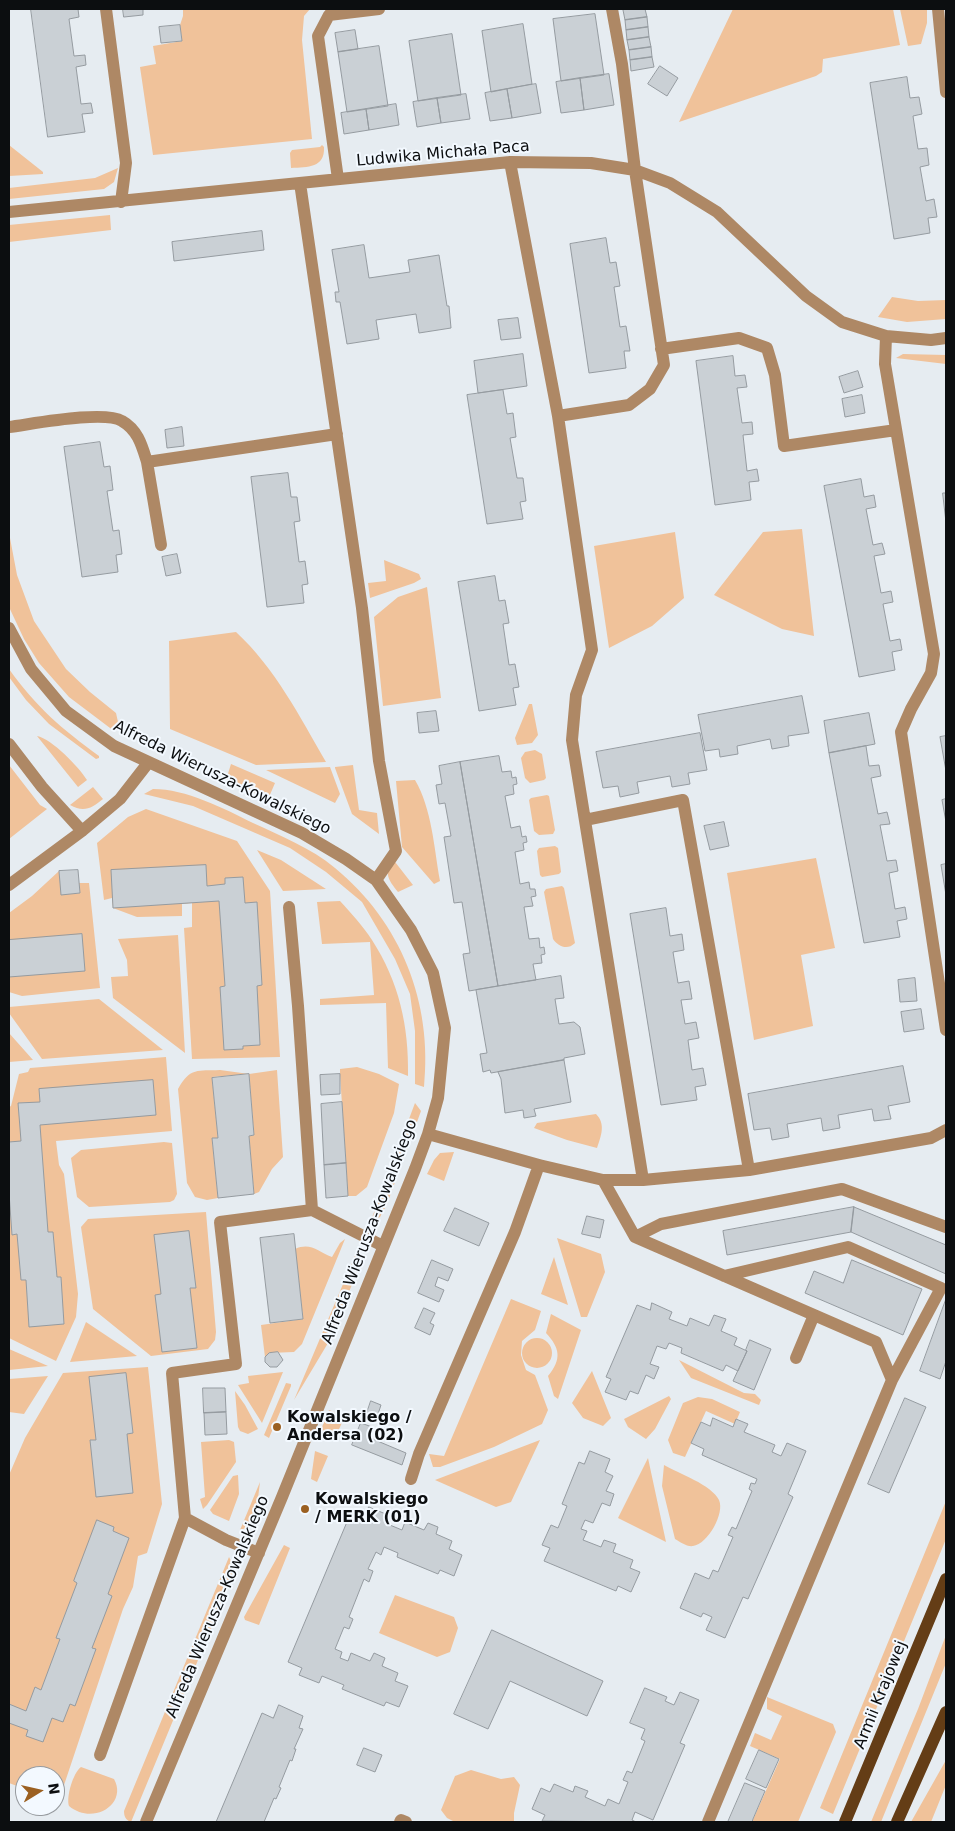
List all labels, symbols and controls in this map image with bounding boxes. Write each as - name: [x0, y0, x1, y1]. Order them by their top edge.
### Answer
- street label: Ludwika Michała Paca: [355, 137, 531, 171]
- street label: Alfreda Wierusza-Kowalskiego: [110, 717, 334, 839]
- street label: Alfreda Wierusza-Kowalskiego: [318, 1117, 422, 1347]
- place label: Kowalskiego / Andersa (02): [287, 1408, 412, 1446]
- marker: Kowalskiego / Andersa (02): [271, 1421, 283, 1433]
- place label: Kowalskiego / MERK (01): [315, 1490, 428, 1528]
- street label: Alfreda Wierusza-Kowalskiego: [162, 1493, 274, 1721]
- marker: Kowalskiego / MERK (01): [299, 1503, 311, 1515]
- street label: Armii Krajowej: [851, 1638, 911, 1752]
- north arrow: [15, 1766, 65, 1816]
- text: N: [45, 1782, 63, 1796]

